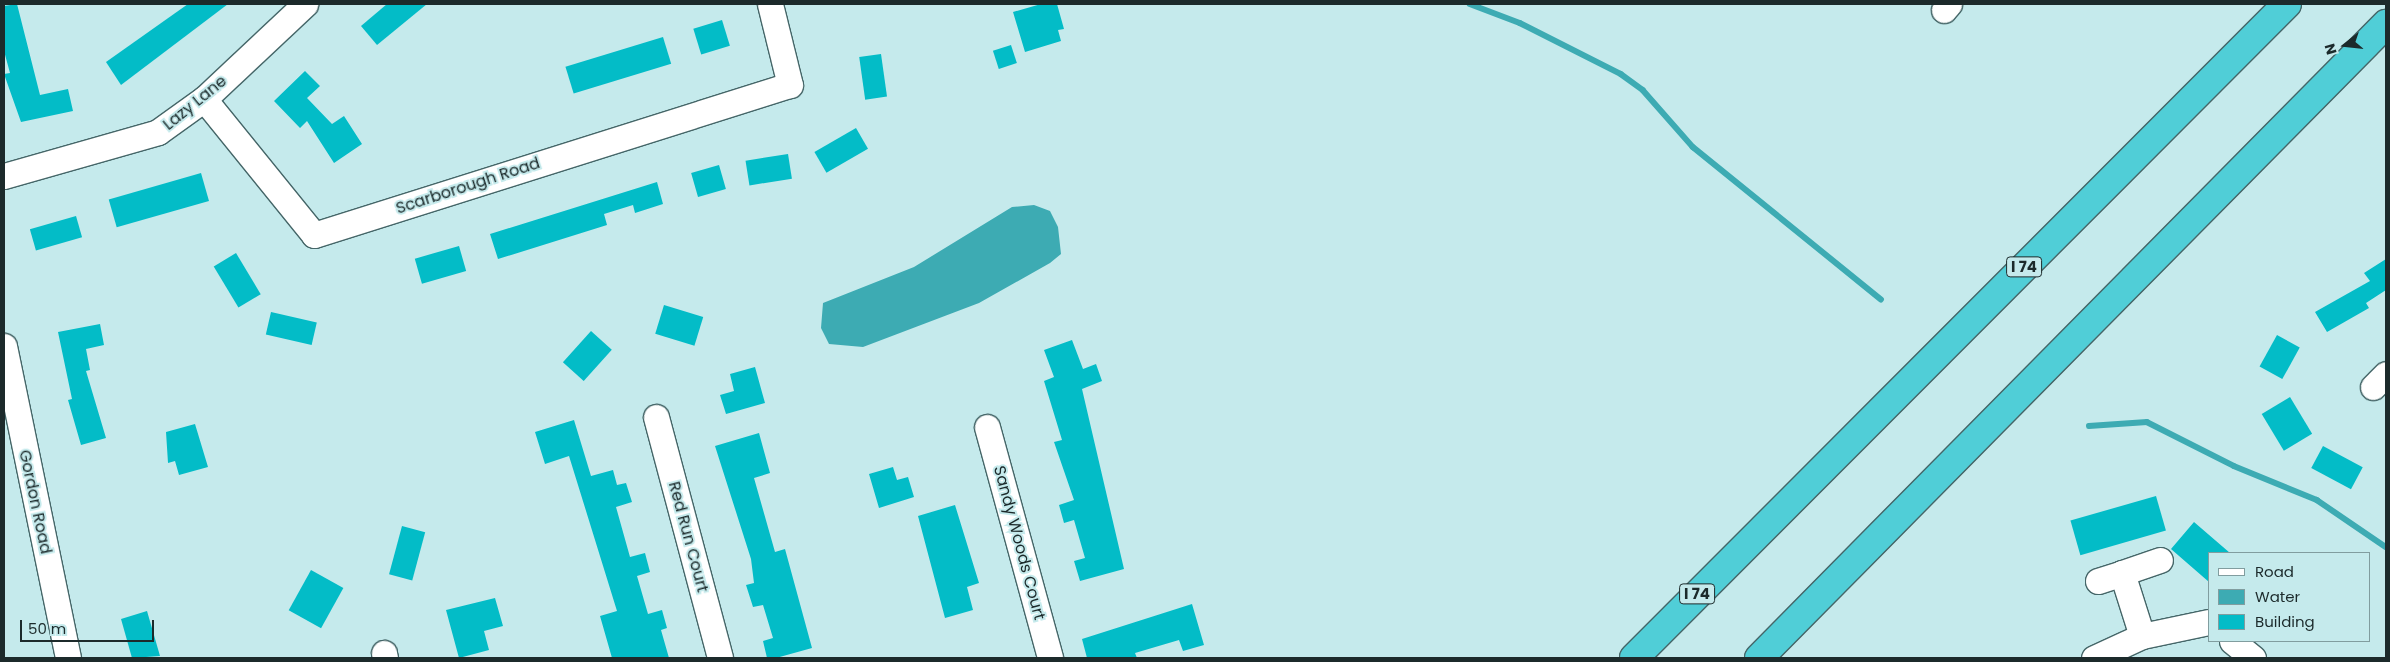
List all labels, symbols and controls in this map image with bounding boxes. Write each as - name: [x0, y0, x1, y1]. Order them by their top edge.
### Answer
- north arrow: [2320, 20, 2370, 70]
- text: N: [2320, 41, 2342, 57]
- street label: Lazy Lane: [159, 72, 231, 134]
- street label: Scarborough Road: [394, 154, 542, 218]
- road number: I 74: [2005, 254, 2043, 280]
- street label: Gordon Road: [15, 448, 55, 556]
- street label: Sandy Woods Court: [989, 464, 1049, 622]
- street label: Red Run Court: [664, 480, 712, 594]
- legend: [2208, 552, 2370, 642]
- text: Road: [2255, 561, 2294, 582]
- road number: I 74: [1678, 582, 1716, 606]
- text: Water: [2255, 586, 2300, 607]
- scale bar: [22, 610, 156, 642]
- text: Building: [2255, 611, 2315, 632]
- text: 50 m: [28, 618, 66, 639]

